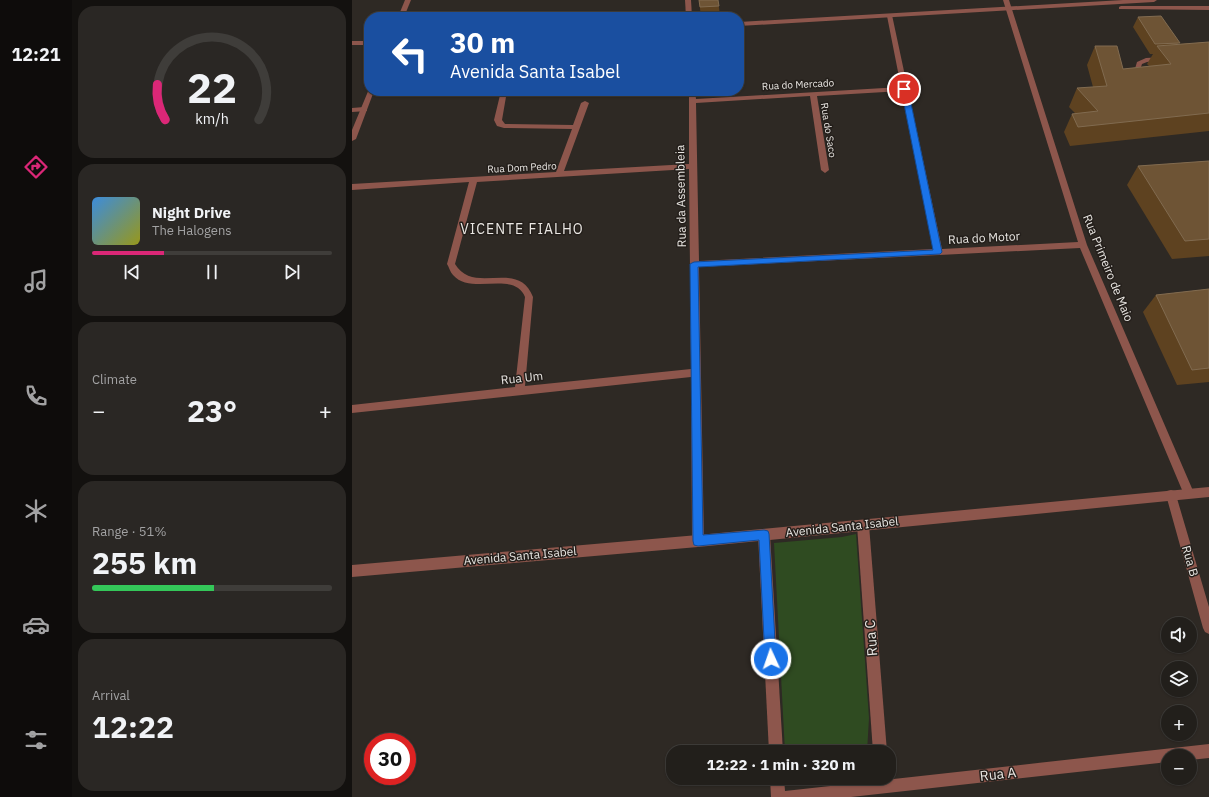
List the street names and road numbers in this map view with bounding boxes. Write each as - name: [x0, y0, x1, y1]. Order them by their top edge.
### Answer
- street label: Rua do Mercado: [761, 76, 835, 93]
- street label: Rua do Saco: [818, 102, 839, 159]
- street label: Rua da Assembleia: [672, 144, 689, 247]
- street label: Rua Dom Pedro: [487, 159, 557, 176]
- street label: Rua Primeiro de Maio: [1080, 212, 1137, 324]
- street label: Rua do Motor: [948, 228, 1021, 247]
- street label: Rua Um: [500, 368, 544, 387]
- street label: Avenida Santa Isabel: [785, 513, 899, 540]
- street label: Avenida Santa Isabel: [463, 543, 577, 568]
- street label: Rua B: [1179, 544, 1202, 578]
- street label: Rua C: [861, 619, 881, 657]
- street label: Rua A: [979, 763, 1017, 785]

